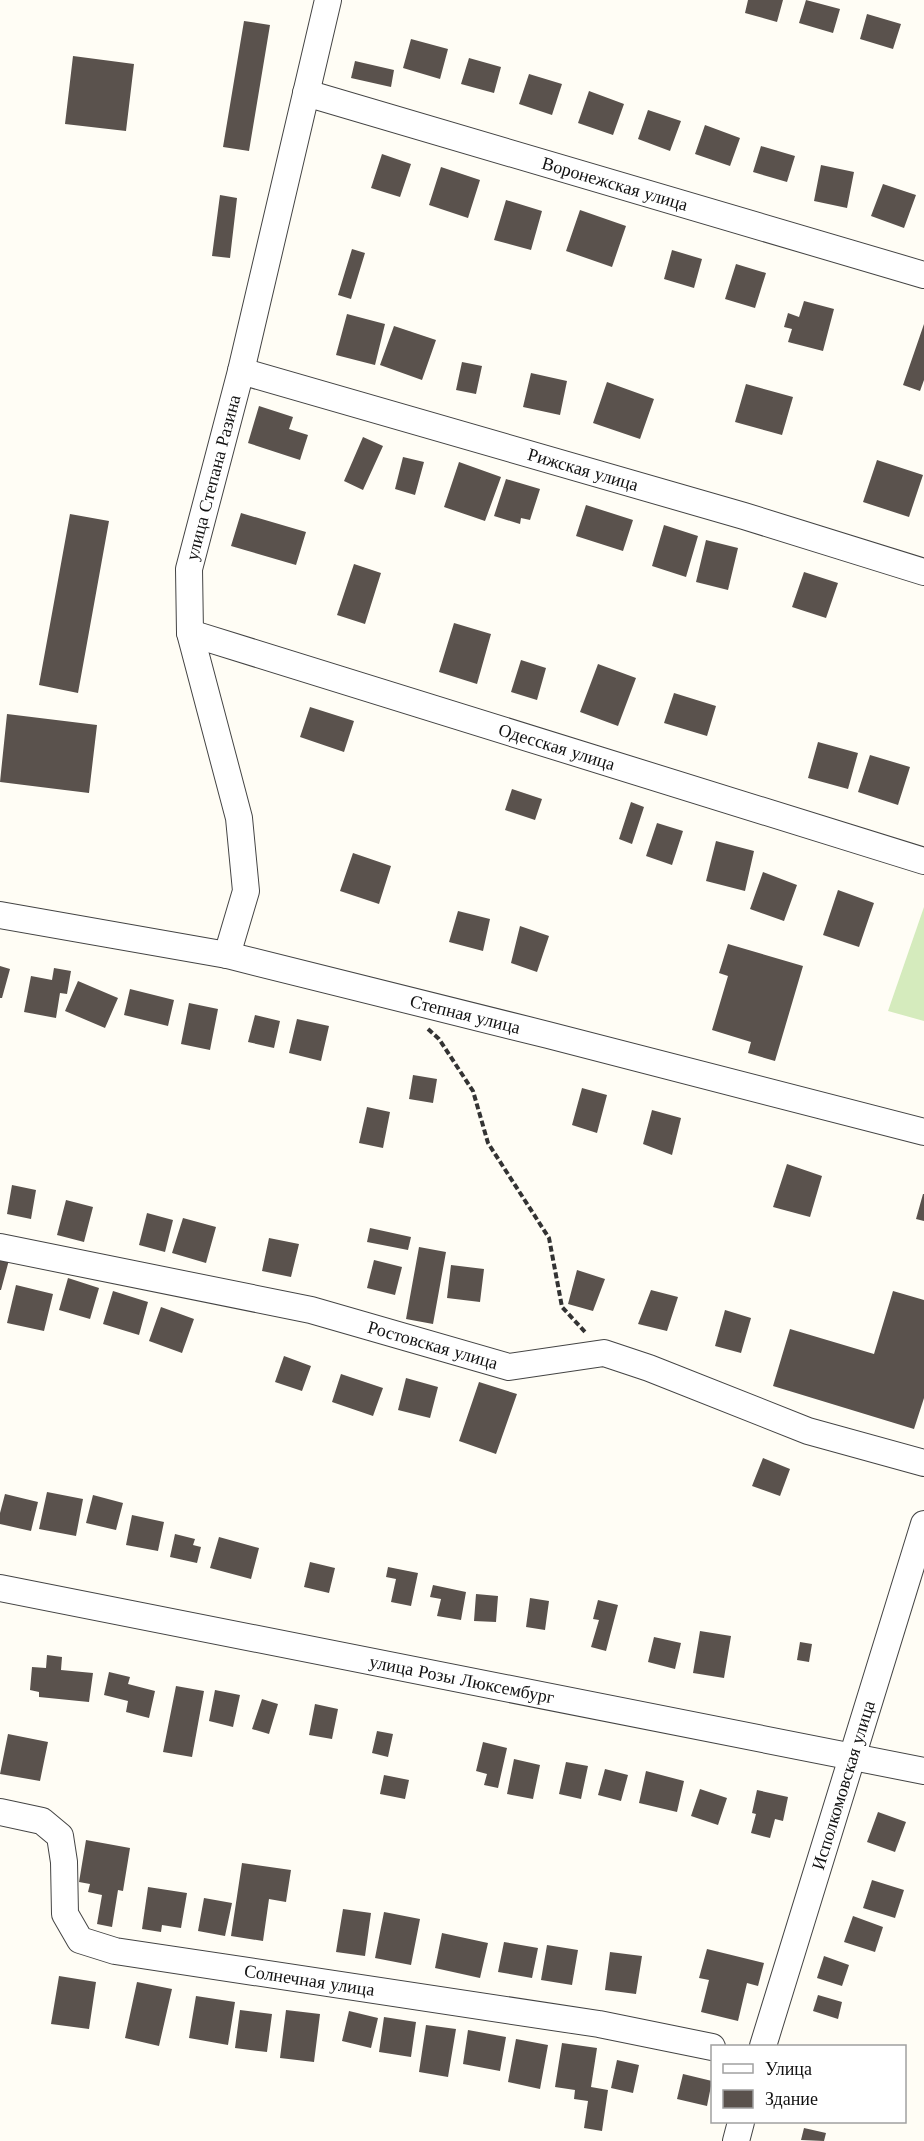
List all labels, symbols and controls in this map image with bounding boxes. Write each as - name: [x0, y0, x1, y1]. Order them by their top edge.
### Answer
- street label: Воронежская улица: [539, 152, 691, 216]
- street label: улица Степана Разина: [181, 392, 245, 563]
- street label: Рижская улица: [525, 443, 641, 496]
- street label: Одесская улица: [496, 718, 618, 775]
- street label: Степная улица: [408, 990, 523, 1039]
- street label: Ростовская улица: [365, 1316, 500, 1374]
- street label: улица Розы Люксембург: [368, 1650, 556, 1709]
- street label: Исполкомовская улица: [807, 1698, 880, 1873]
- street label: Солнечная улица: [243, 1960, 376, 2001]
- legend: [711, 2045, 906, 2123]
- text: Улица: [765, 2058, 812, 2080]
- text: Здание: [765, 2088, 818, 2110]

